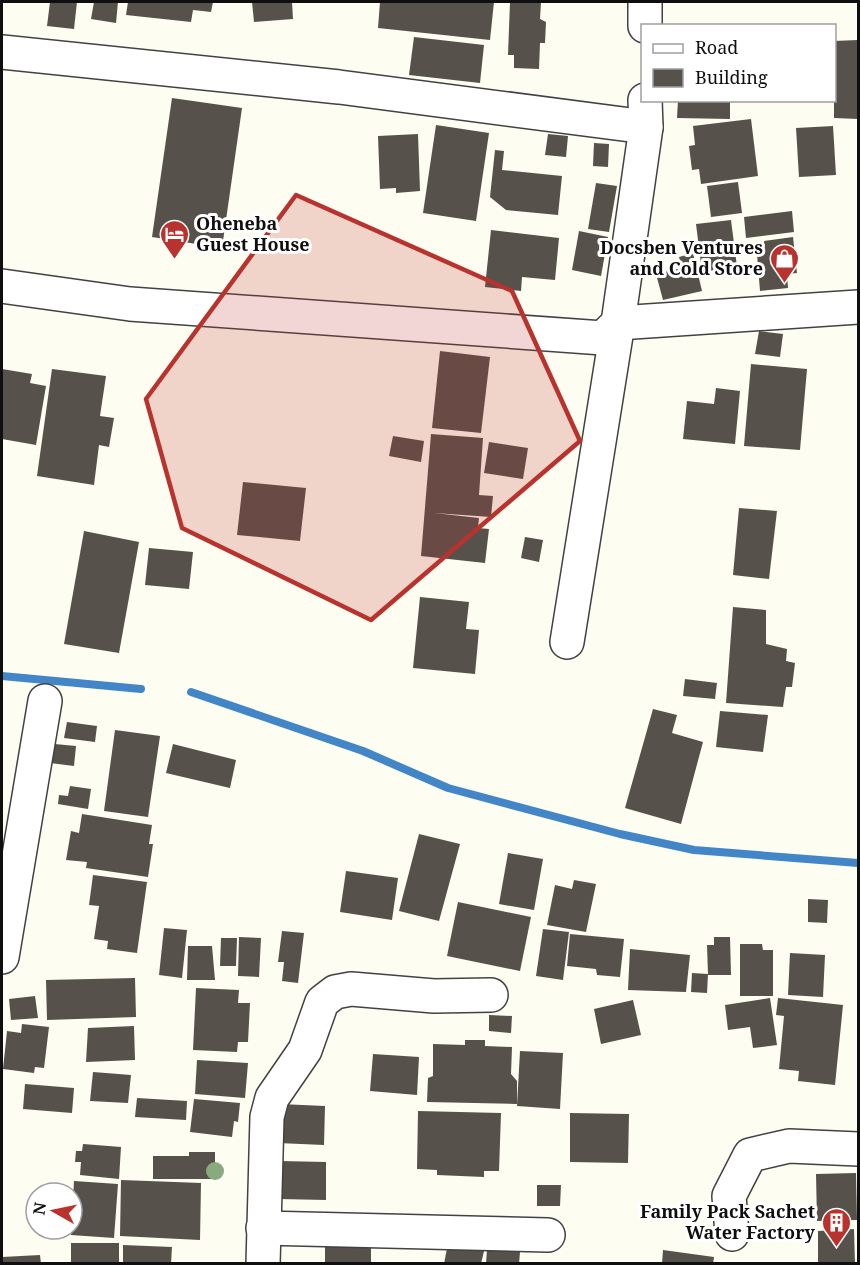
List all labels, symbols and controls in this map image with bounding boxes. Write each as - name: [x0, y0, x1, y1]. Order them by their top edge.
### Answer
- legend: [641, 24, 836, 102]
- text: Road: [695, 35, 738, 59]
- text: Building: [695, 65, 768, 89]
- place label: Oheneba Guest House: [196, 211, 310, 256]
- hotel icon: Oheneba Guest House: [159, 218, 191, 260]
- place label: Docsben Ventures and Cold Store: [600, 235, 763, 280]
- shop icon: Docsben Ventures and Cold Store: [768, 242, 800, 284]
- north arrow: [24, 1181, 84, 1241]
- place label: Family Pack Sachet Water Factory: [640, 1199, 816, 1244]
- text: N: [27, 1200, 51, 1217]
- building icon: Family Pack Sachet Water Factory: [820, 1206, 852, 1248]

